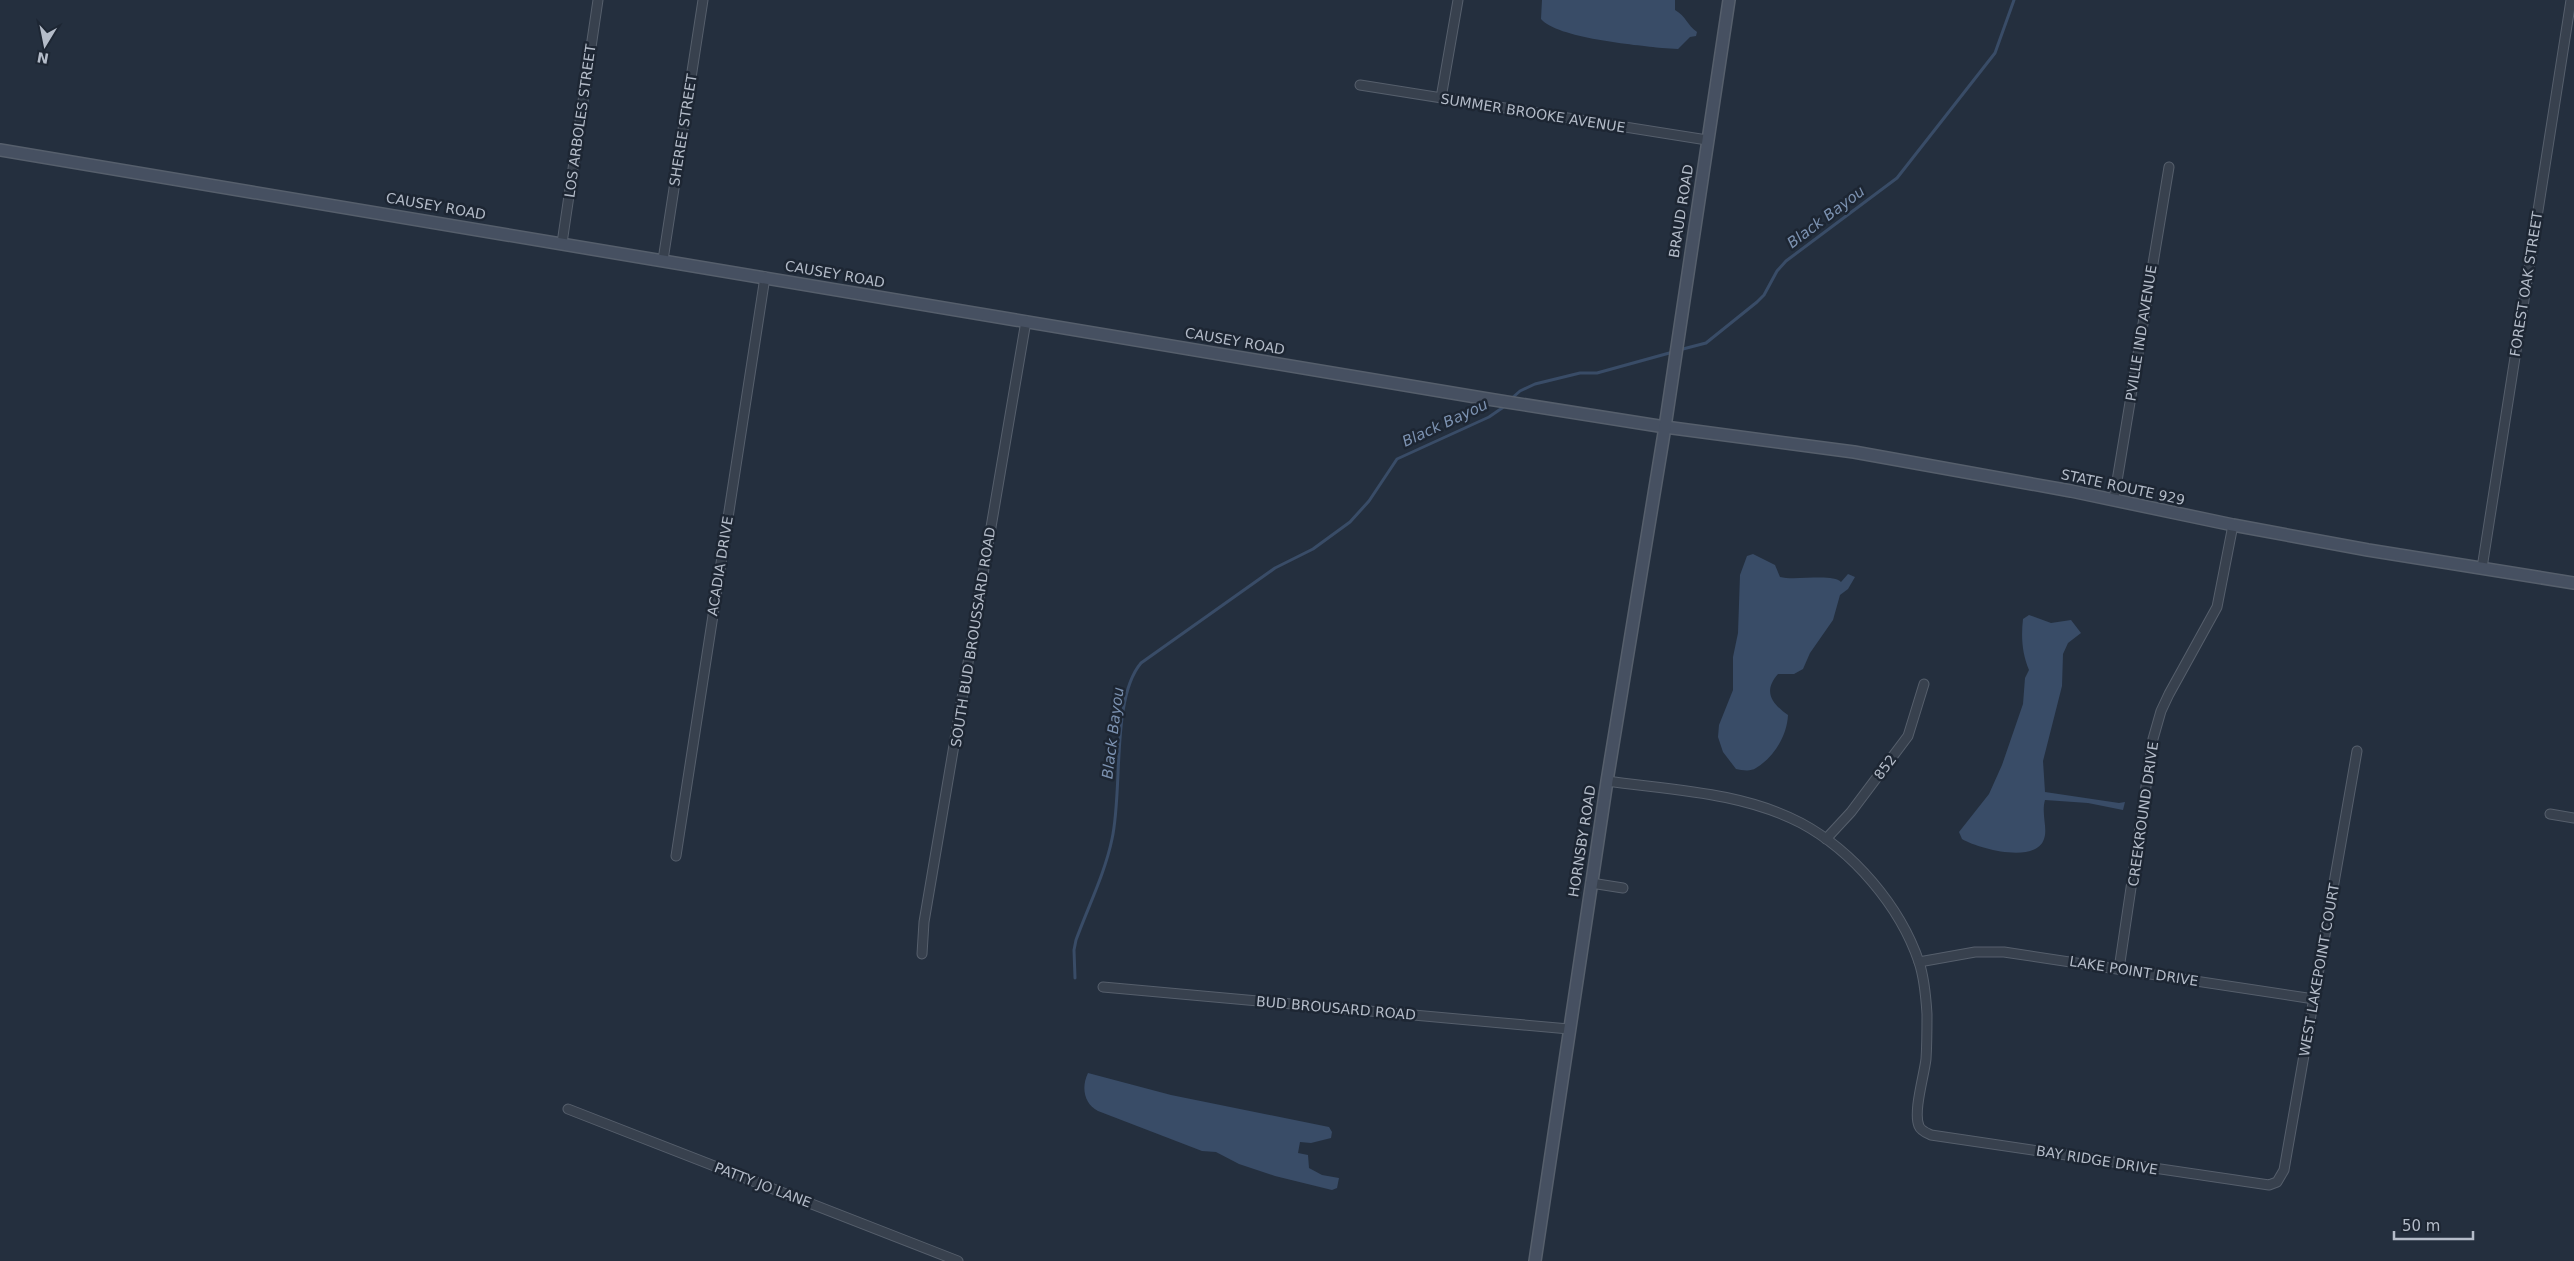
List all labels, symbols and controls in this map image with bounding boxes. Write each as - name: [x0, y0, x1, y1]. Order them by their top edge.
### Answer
- north arrow: [20, 20, 70, 70]
- street label: LOS ARBOLES STREET: [561, 43, 599, 199]
- text: N: [36, 49, 50, 67]
- street label: SHEREE STREET: [666, 72, 700, 187]
- street label: SUMMER BROOKE AVENUE: [1439, 90, 1627, 136]
- street label: BRAUD ROAD: [1666, 163, 1696, 259]
- water label: Black Bayou: [1784, 182, 1868, 252]
- street label: CAUSEY ROAD: [385, 189, 487, 223]
- street label: FOREST OAK STREET: [2507, 210, 2545, 358]
- street label: CAUSEY ROAD: [784, 257, 886, 291]
- street label: PVILLE IND AVENUE: [2122, 264, 2160, 402]
- street label: CAUSEY ROAD: [1184, 324, 1286, 358]
- water label: Black Bayou: [1399, 395, 1491, 451]
- street label: STATE ROUTE 929: [2060, 466, 2186, 508]
- street label: ACADIA DRIVE: [704, 515, 736, 617]
- street label: SOUTH BUD BROUSSARD ROAD: [948, 526, 998, 748]
- water label: Black Bayou: [1098, 686, 1128, 780]
- street label: CREEKROUND DRIVE: [2125, 741, 2161, 887]
- street label: 852: [1871, 752, 1899, 782]
- street label: HORNSBY ROAD: [1565, 784, 1599, 898]
- street label: WEST LAKEPOINT COURT: [2296, 882, 2342, 1058]
- street label: LAKE POINT DRIVE: [2068, 953, 2200, 989]
- street label: BUD BROUSARD ROAD: [1255, 993, 1417, 1023]
- street label: BAY RIDGE DRIVE: [2035, 1142, 2159, 1178]
- street label: PATTY JO LANE: [712, 1159, 814, 1211]
- scale bar: [2394, 1208, 2473, 1240]
- text: 50 m: [2402, 1217, 2440, 1235]

